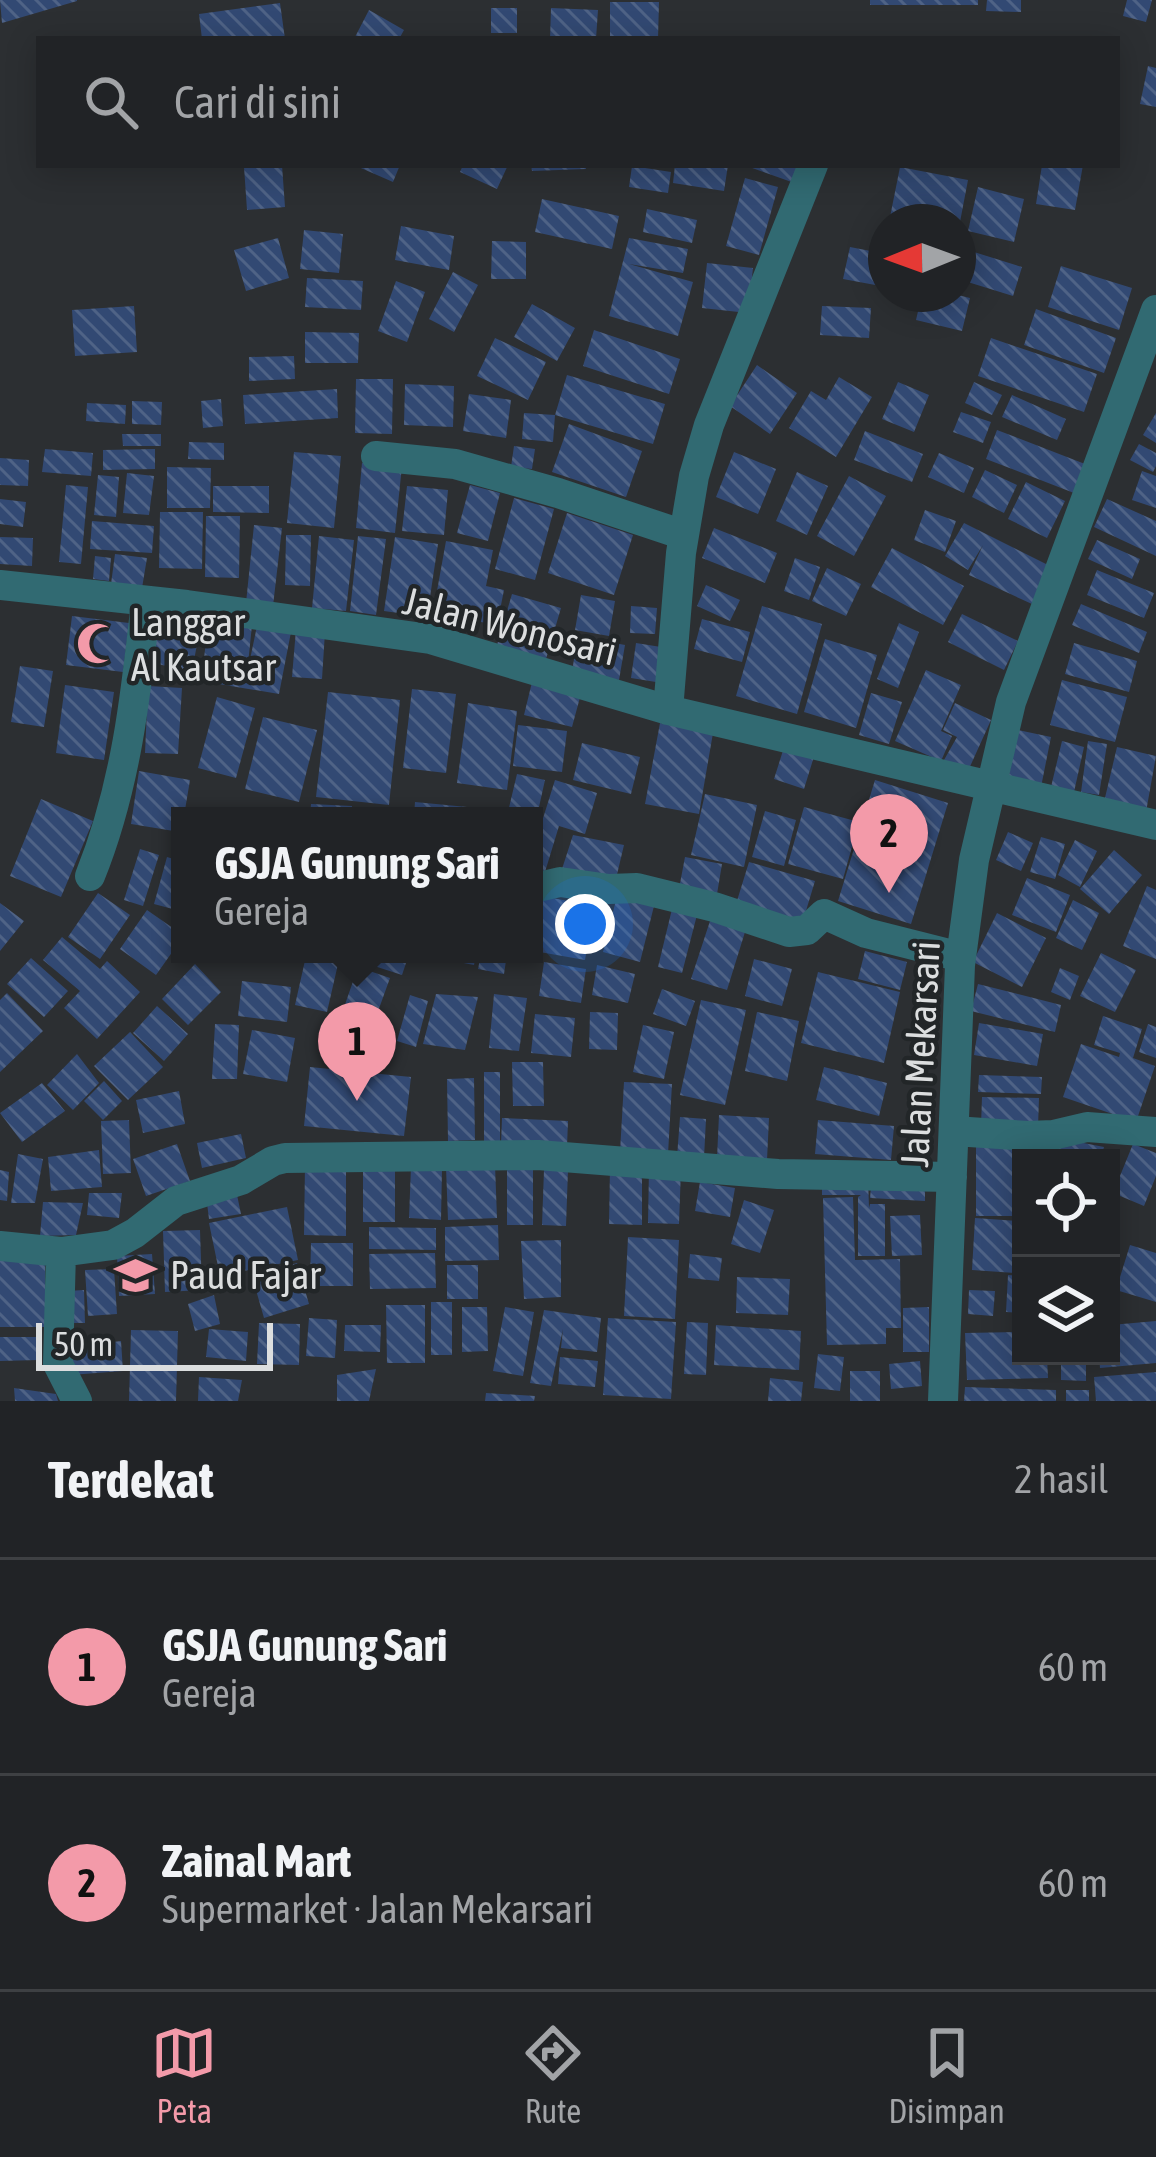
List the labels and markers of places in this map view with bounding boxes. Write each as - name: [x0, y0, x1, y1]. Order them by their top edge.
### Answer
- place label: Langgar Al Kautsar: [131, 600, 276, 689]
- mosque icon: Langgar Al Kautsar: [74, 621, 120, 667]
- pin: 2: [850, 794, 928, 893]
- pin: 1: [318, 1002, 396, 1101]
- school or university icon: Paud Fajar: [113, 1252, 159, 1298]
- place label: Paud Fajar: [170, 1253, 321, 1297]

